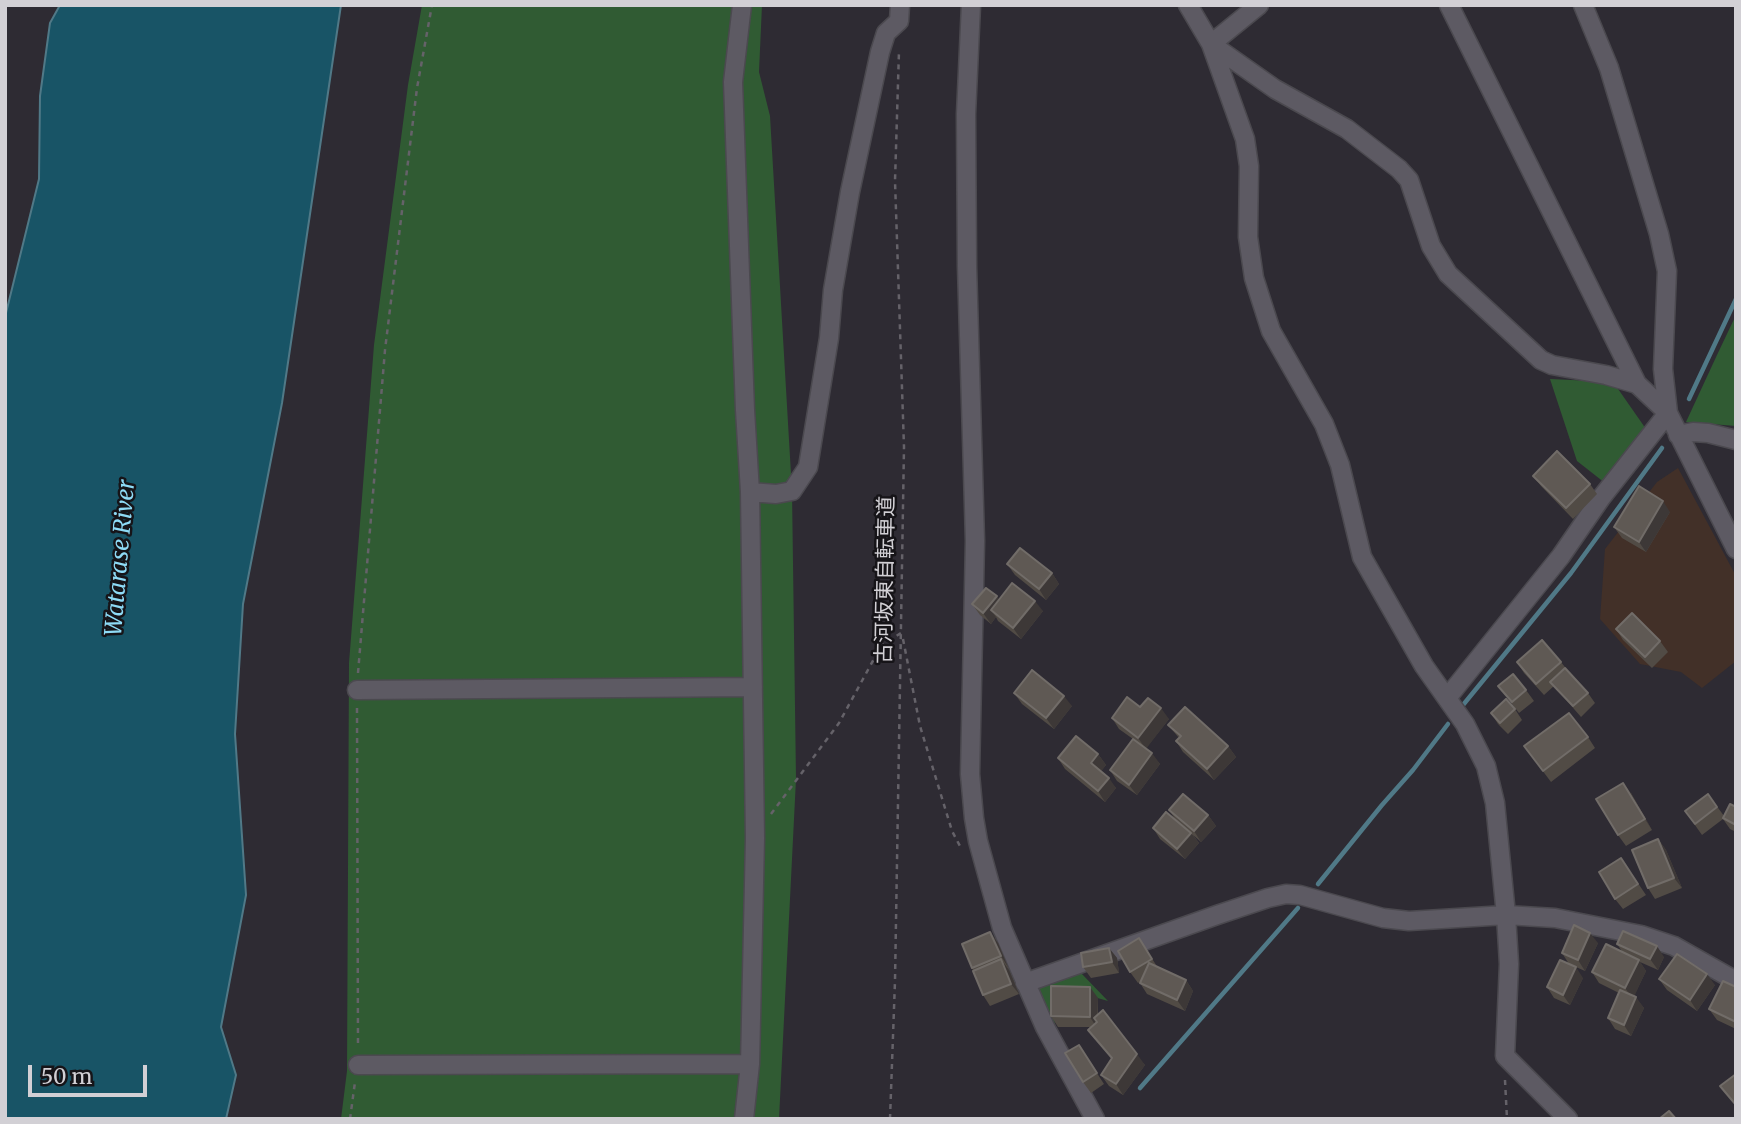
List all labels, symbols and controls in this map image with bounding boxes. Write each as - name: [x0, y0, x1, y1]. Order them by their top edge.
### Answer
- water label: Watarase River: [100, 479, 142, 637]
- street label: 古河坂東自転車道: [872, 496, 900, 664]
- scale bar: [32, 1050, 150, 1094]
- text: 50 m: [41, 1063, 92, 1090]

